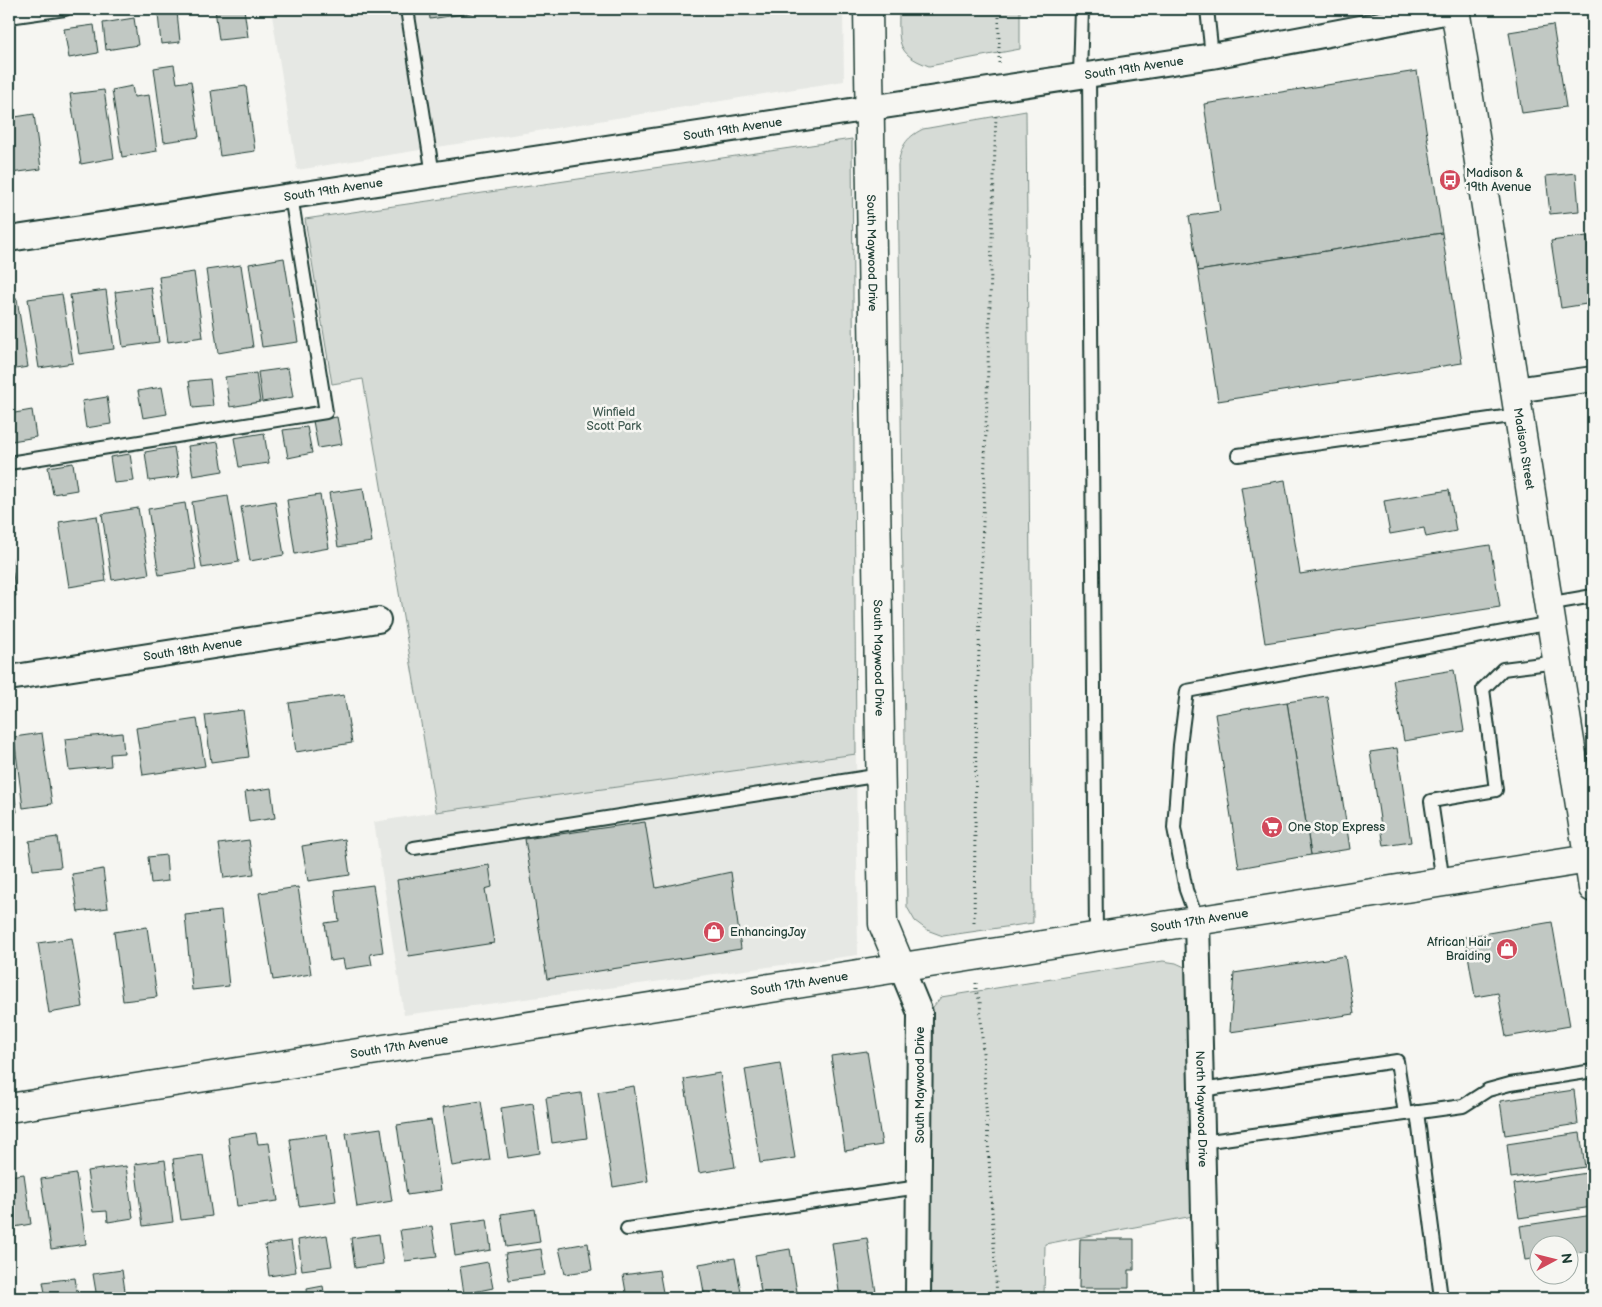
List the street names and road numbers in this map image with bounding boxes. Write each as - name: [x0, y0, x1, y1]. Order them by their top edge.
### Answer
- street label: South 19th Avenue: [1084, 53, 1184, 83]
- street label: South 19th Avenue: [682, 114, 783, 144]
- street label: South 19th Avenue: [283, 175, 384, 205]
- street label: South Maywood Drive: [864, 194, 880, 312]
- street label: Madison Street: [1510, 407, 1538, 491]
- street label: South Maywood Drive: [870, 599, 887, 716]
- street label: South 18th Avenue: [142, 634, 243, 664]
- street label: South 17th Avenue: [1149, 905, 1249, 936]
- street label: South 17th Avenue: [749, 968, 849, 999]
- street label: South Maywood Drive: [913, 1027, 928, 1143]
- street label: South 17th Avenue: [349, 1031, 449, 1062]
- street label: North Maywood Drive: [1193, 1051, 1210, 1167]

